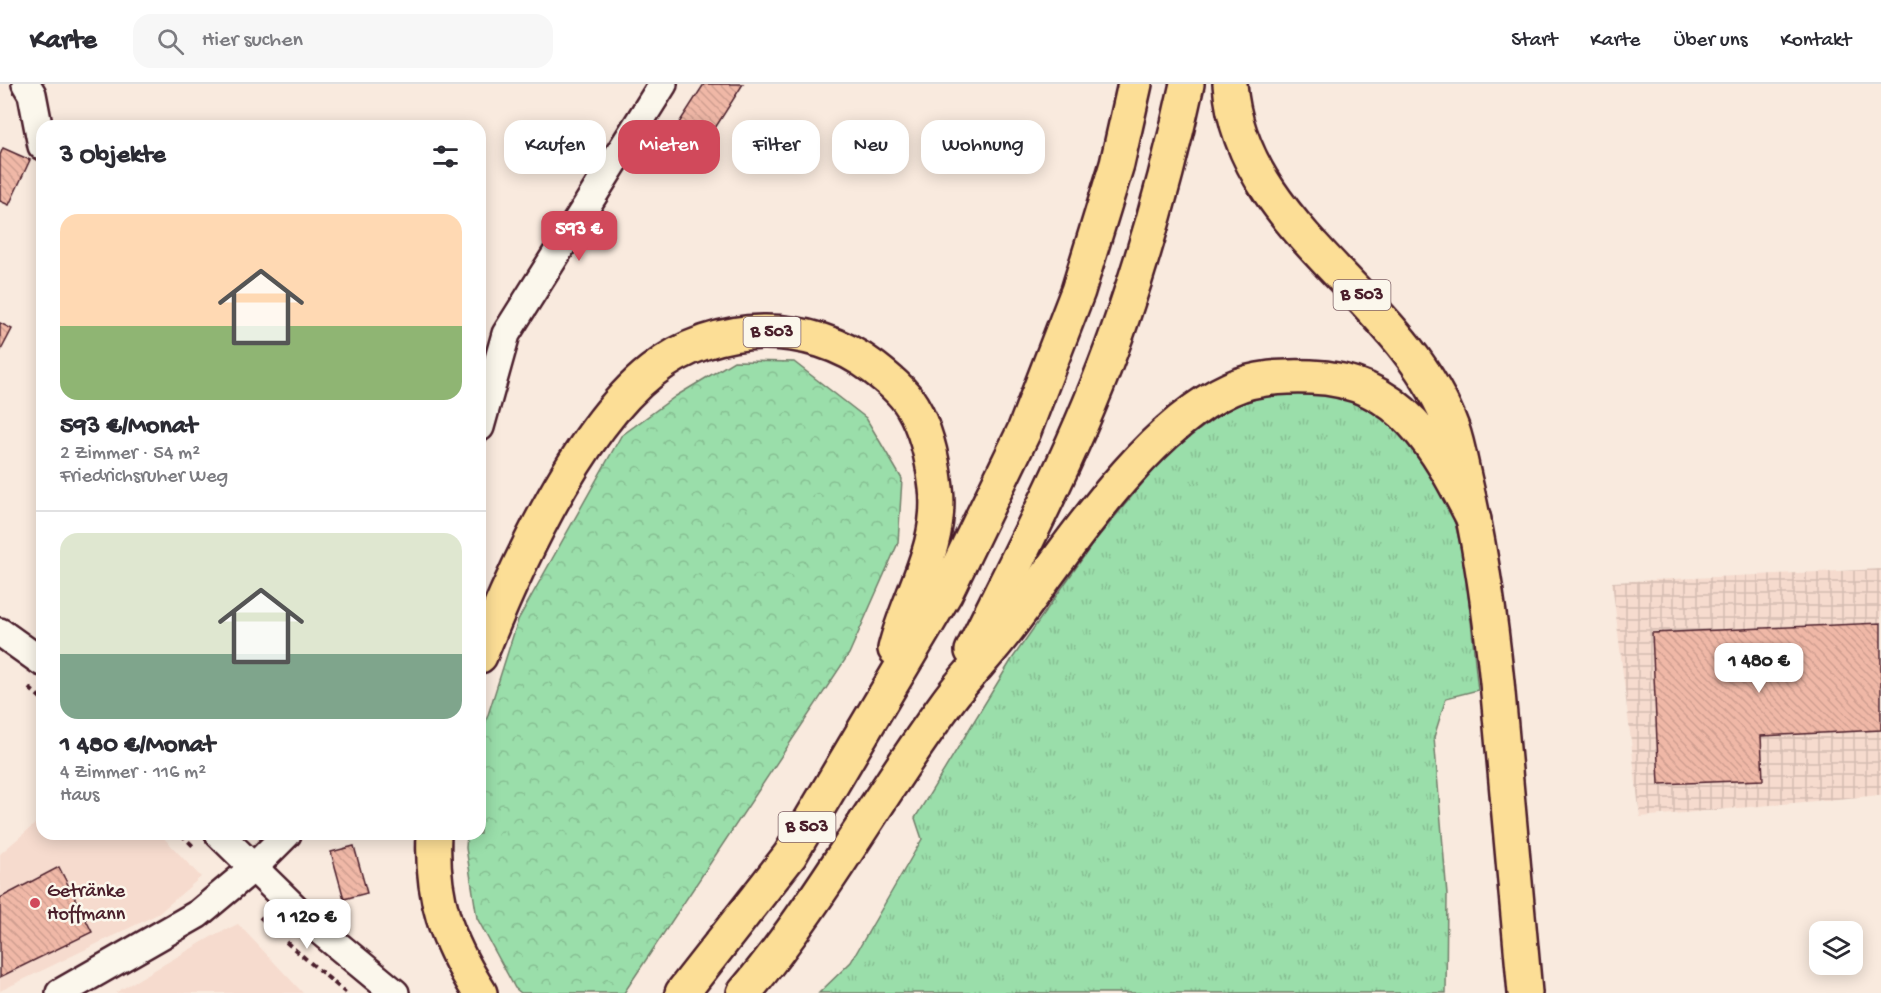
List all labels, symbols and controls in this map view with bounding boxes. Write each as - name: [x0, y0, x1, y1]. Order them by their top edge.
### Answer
- search box: [133, 14, 553, 68]
- text: Karte: [30, 25, 97, 58]
- icon: search: [154, 25, 187, 58]
- text: Hier suchen: [202, 28, 303, 54]
- text: Start: [1511, 29, 1557, 54]
- text: Karte: [1590, 29, 1640, 54]
- text: Über uns: [1673, 29, 1747, 54]
- text: Kontakt: [1780, 29, 1851, 54]
- chip: Kaufen: [504, 120, 606, 174]
- chip: Mieten: [618, 120, 720, 174]
- chip: Filter: [732, 120, 820, 174]
- chip: Neu: [832, 120, 909, 174]
- chip: Wohnung: [921, 120, 1045, 174]
- icon: filters: [429, 140, 462, 173]
- text: 3 Objekte: [60, 141, 166, 172]
- pin: 593 €: [537, 211, 621, 262]
- text: 593 €: [555, 219, 603, 242]
- icon: home: [207, 253, 315, 361]
- road number: B 503: [1334, 280, 1390, 310]
- road number: B 503: [744, 317, 800, 347]
- text: 593 €/Monat: [60, 412, 197, 443]
- text: 2 Zimmer · 54 m²: [60, 443, 200, 466]
- text: Friedrichsruher Weg: [60, 466, 228, 489]
- icon: home: [207, 572, 315, 680]
- pin: 1 480 €: [1704, 643, 1814, 694]
- text: 1 480 €: [1728, 651, 1790, 674]
- text: 1 480 €/Monat: [60, 731, 215, 762]
- text: 4 Zimmer · 116 m²: [60, 762, 206, 785]
- text: Haus: [60, 785, 99, 808]
- road number: B 503: [778, 812, 836, 842]
- place label: Getränke Hoffmann: [47, 881, 126, 927]
- marker: Getränke Hoffmann: [28, 896, 42, 910]
- pin: 1 120 €: [252, 899, 362, 950]
- text: 1 120 €: [278, 907, 336, 930]
- map controls: [1809, 921, 1863, 975]
- button: layers: [1809, 921, 1863, 975]

